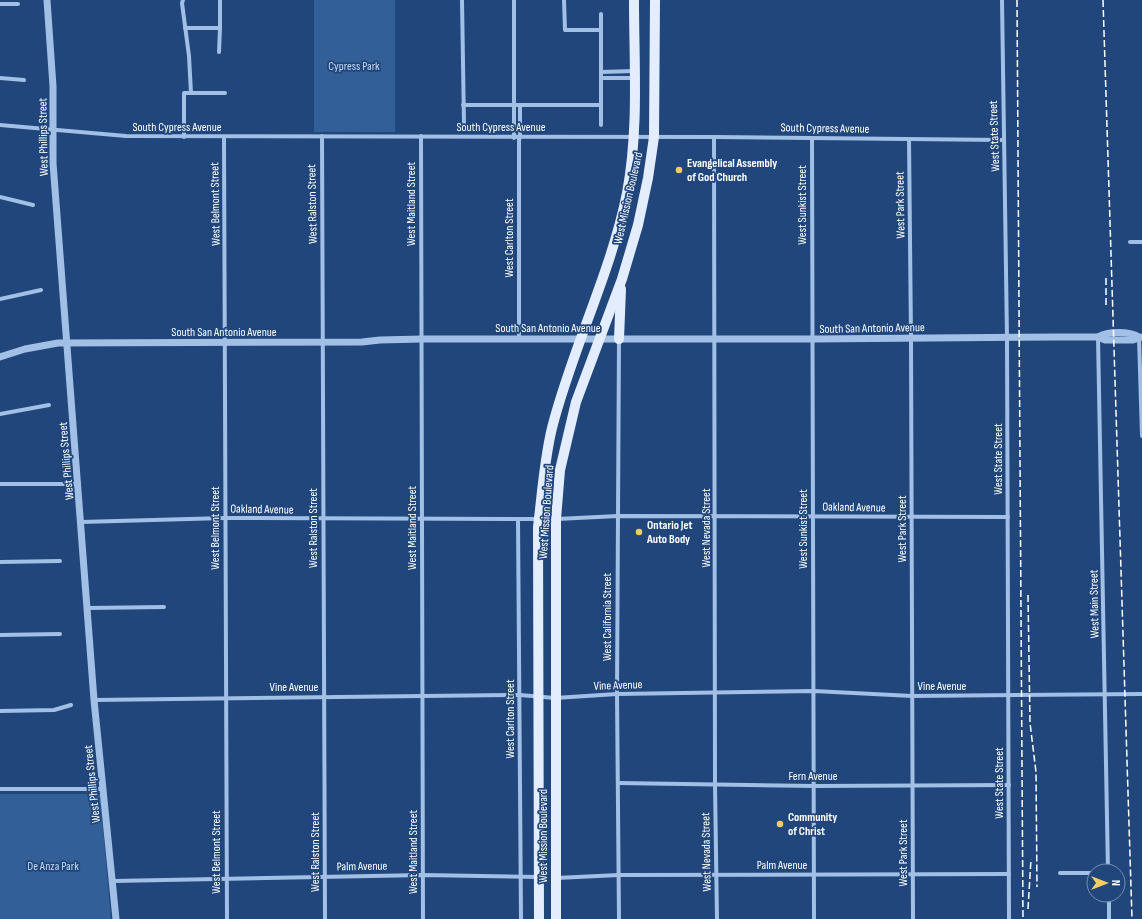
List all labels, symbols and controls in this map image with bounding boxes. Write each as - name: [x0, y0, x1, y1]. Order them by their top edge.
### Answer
- park label: Cypress Park: [328, 59, 380, 74]
- street label: West Phillips Street: [35, 97, 52, 176]
- street label: West State Street: [986, 100, 1003, 172]
- street label: South Cypress Avenue: [132, 120, 222, 135]
- street label: South Cypress Avenue: [456, 120, 546, 135]
- street label: South Cypress Avenue: [780, 120, 870, 137]
- street label: West Mission Boulevard: [611, 151, 646, 246]
- place label: Evangelical Assembly of God Church: [687, 156, 777, 185]
- street label: West Belmont Street: [207, 162, 224, 246]
- street label: West Maitland Street: [404, 162, 419, 246]
- street label: West Ralston Street: [304, 164, 321, 244]
- marker: Evangelical Assembly of God Church: [674, 165, 684, 175]
- street label: West Sunkist Street: [795, 165, 810, 245]
- street label: West Park Street: [892, 171, 909, 239]
- street label: West Carlton Street: [502, 198, 517, 278]
- street label: South San Antonio Avenue: [819, 320, 925, 337]
- street label: South San Antonio Avenue: [495, 321, 601, 336]
- street label: South San Antonio Avenue: [171, 325, 277, 340]
- street label: West Phillips Street: [56, 421, 77, 501]
- street label: West State Street: [991, 423, 1006, 495]
- street label: West Mission Boulevard: [536, 465, 557, 559]
- street label: West Belmont Street: [208, 486, 223, 570]
- street label: West Maitland Street: [405, 486, 420, 570]
- street label: West Ralston Street: [306, 488, 321, 568]
- street label: West Nevada Street: [699, 488, 714, 568]
- street label: West Sunkist Street: [796, 489, 811, 569]
- street label: West Park Street: [895, 495, 910, 563]
- street label: Oakland Avenue: [822, 499, 886, 516]
- street label: Oakland Avenue: [230, 501, 294, 518]
- place label: Ontario Jet Auto Body: [646, 518, 693, 547]
- marker: Ontario Jet Auto Body: [634, 527, 644, 537]
- street label: West Main Street: [1086, 569, 1103, 638]
- street label: West California Street: [600, 573, 615, 661]
- street label: Vine Avenue: [593, 677, 643, 694]
- street label: West Carlton Street: [503, 679, 518, 759]
- street label: Vine Avenue: [918, 679, 967, 694]
- street label: Vine Avenue: [270, 680, 319, 695]
- street label: West Phillips Street: [81, 744, 104, 824]
- street label: West State Street: [992, 747, 1007, 819]
- street label: Fern Avenue: [788, 769, 838, 784]
- street label: West Mission Boulevard: [536, 789, 551, 883]
- street label: West Belmont Street: [209, 810, 224, 894]
- street label: West Maitland Street: [406, 810, 421, 894]
- place label: Community of Christ: [788, 810, 837, 839]
- street label: West Ralston Street: [308, 812, 323, 892]
- street label: West Nevada Street: [698, 812, 715, 892]
- marker: Community of Christ: [775, 819, 785, 829]
- street label: West Park Street: [896, 819, 911, 887]
- street label: Palm Avenue: [757, 858, 808, 873]
- park label: De Anza Park: [27, 859, 79, 874]
- street label: Palm Avenue: [337, 859, 388, 874]
- north arrow: [1086, 863, 1126, 903]
- text: N: [1109, 880, 1122, 886]

